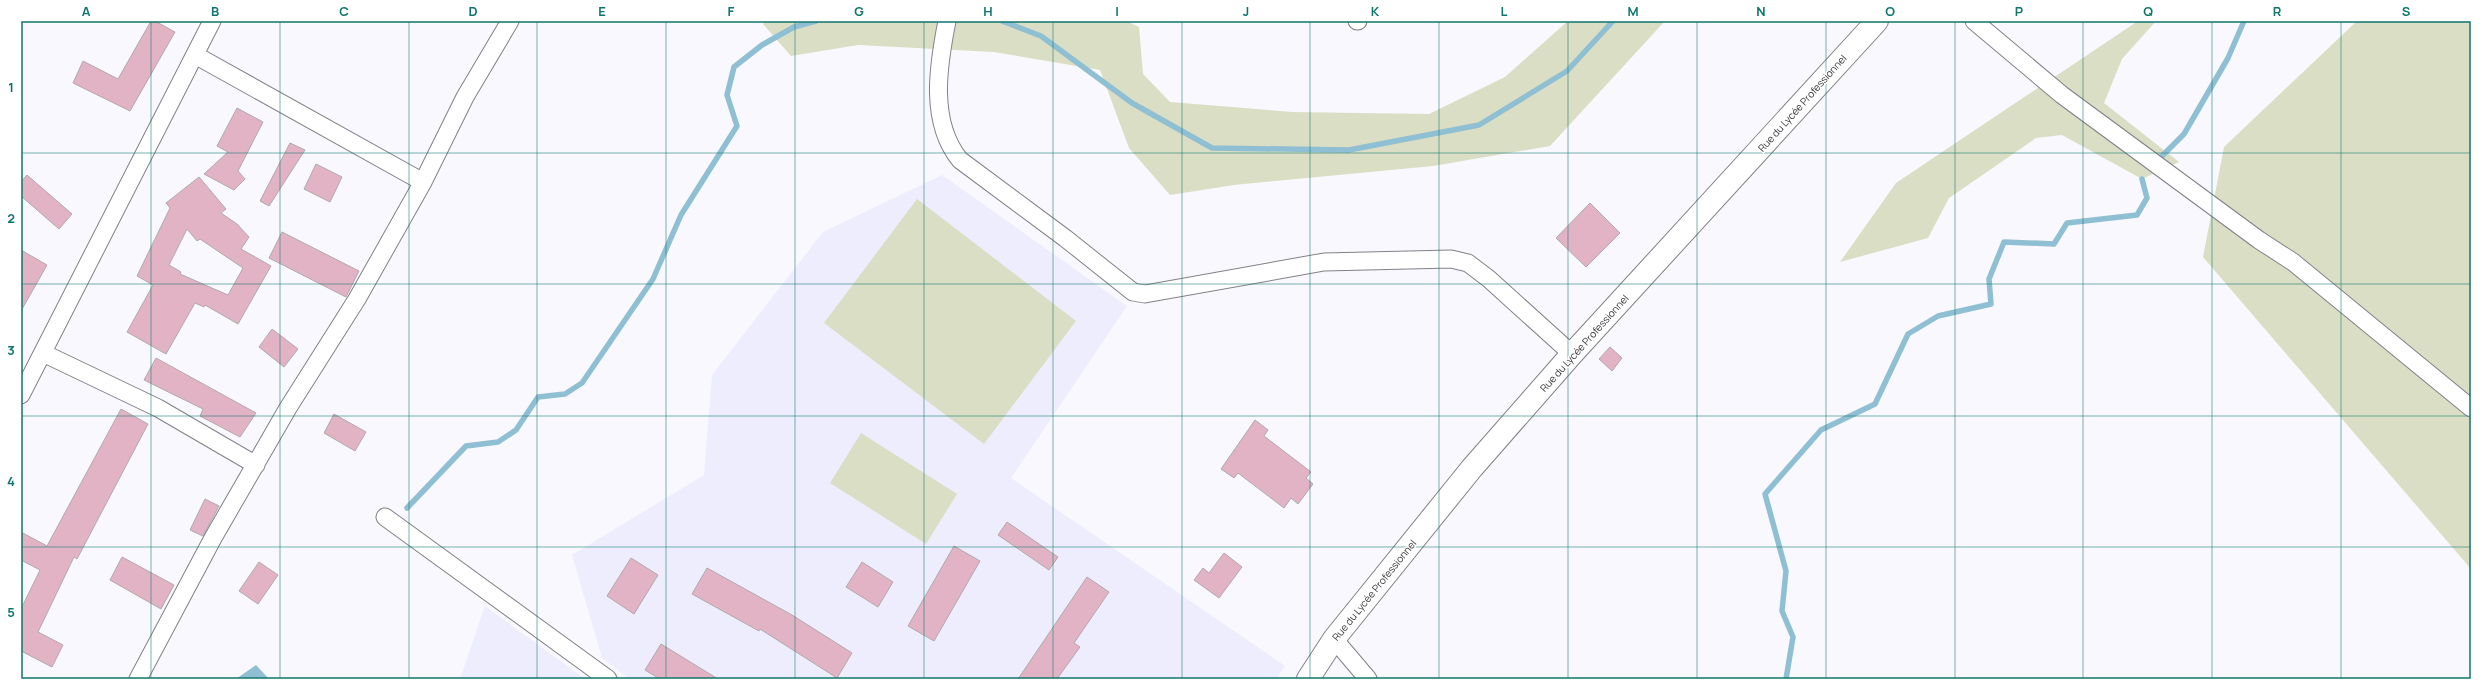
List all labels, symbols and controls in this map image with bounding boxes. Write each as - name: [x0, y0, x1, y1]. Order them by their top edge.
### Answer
- text: A: [82, 2, 91, 20]
- text: B: [211, 2, 219, 20]
- text: C: [339, 2, 349, 20]
- text: D: [468, 2, 478, 20]
- text: E: [598, 2, 606, 20]
- text: F: [728, 2, 735, 20]
- text: G: [854, 2, 864, 20]
- text: H: [983, 2, 993, 20]
- text: I: [1115, 2, 1119, 20]
- text: J: [1243, 2, 1249, 20]
- text: K: [1371, 2, 1380, 20]
- text: L: [1501, 2, 1508, 20]
- text: M: [1627, 2, 1639, 20]
- text: N: [1756, 2, 1766, 20]
- text: O: [1885, 2, 1895, 20]
- text: P: [2015, 2, 2023, 20]
- text: Q: [2143, 2, 2153, 20]
- text: R: [2273, 2, 2282, 20]
- text: S: [2402, 2, 2411, 20]
- street label: Rue du Lycée Professionnel: [1755, 51, 1849, 155]
- text: 1: [8, 78, 14, 96]
- text: 2: [7, 209, 15, 227]
- street label: Rue du Lycée Professionnel: [1537, 291, 1631, 395]
- text: 3: [7, 341, 15, 359]
- text: 4: [7, 472, 15, 490]
- street label: Rue du Lycée Professionnel: [1329, 537, 1419, 643]
- text: 5: [7, 603, 15, 621]

